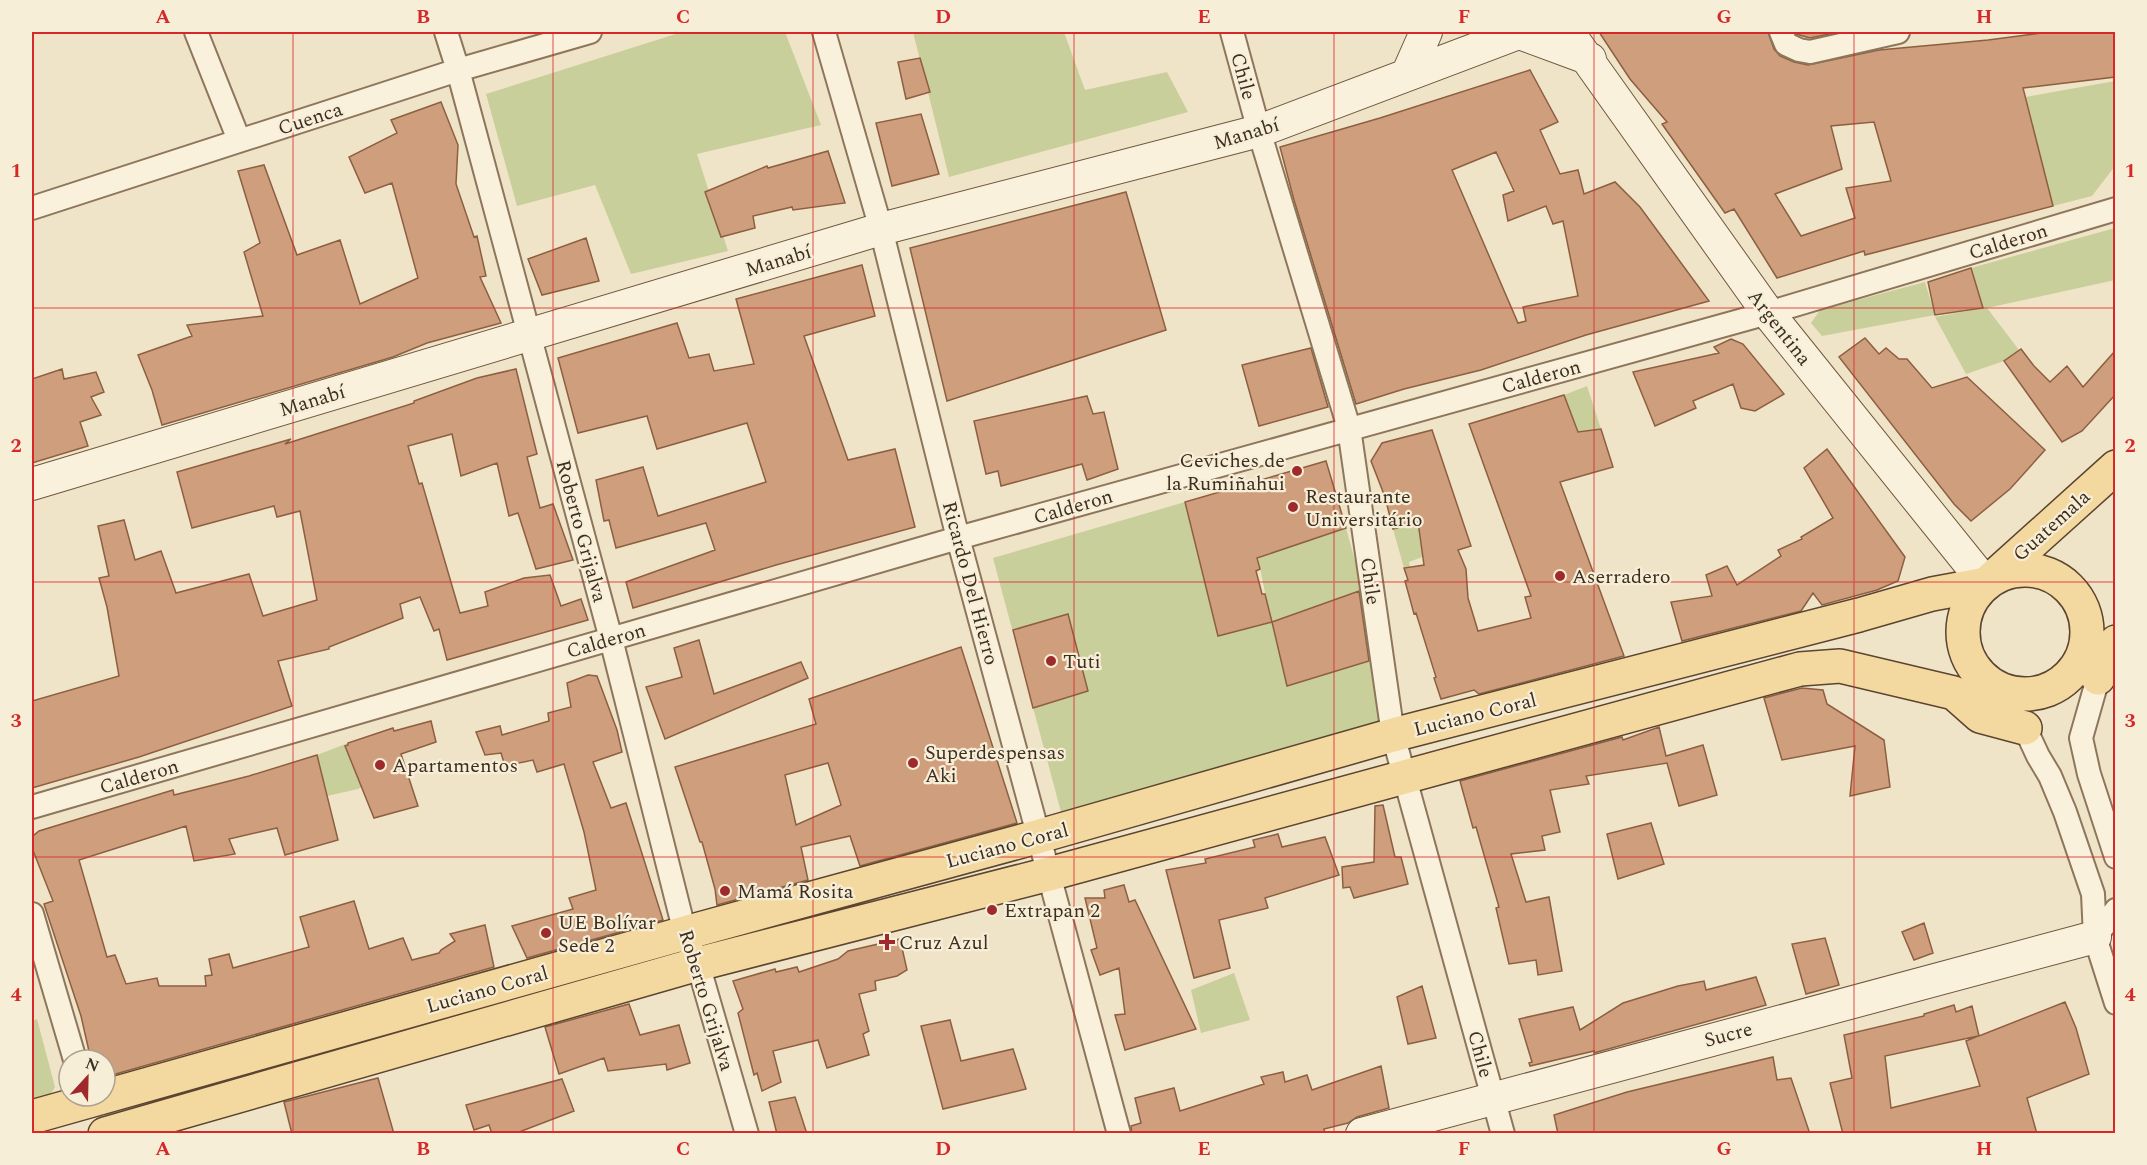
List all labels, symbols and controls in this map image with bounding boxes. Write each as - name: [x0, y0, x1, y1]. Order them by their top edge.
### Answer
- text: A: [155, 2, 171, 32]
- text: B: [416, 2, 430, 32]
- text: C: [676, 2, 690, 32]
- text: D: [935, 2, 951, 32]
- text: E: [1197, 2, 1211, 32]
- text: F: [1458, 2, 1470, 32]
- text: G: [1716, 2, 1732, 32]
- text: H: [1976, 2, 1992, 32]
- street label: Chile: [1222, 49, 1264, 103]
- street label: Cuenca: [274, 94, 347, 143]
- street label: Manabí: [1210, 110, 1284, 158]
- text: 1: [10, 156, 22, 186]
- text: 1: [2124, 156, 2136, 186]
- street label: Calderon: [1965, 216, 2052, 268]
- street label: Manabí: [742, 237, 816, 285]
- street label: Argentina: [1740, 283, 1819, 372]
- street label: Calderon: [1498, 352, 1584, 402]
- street label: Manabí: [276, 377, 350, 425]
- text: 2: [10, 431, 22, 461]
- text: 2: [2124, 431, 2136, 461]
- place label: Ceviches de la Rumiñahui: [1166, 446, 1285, 499]
- street label: Roberto Grijalva: [548, 457, 615, 606]
- marker: Ceviches de la Rumiñahui: [1290, 464, 1304, 478]
- street label: Calderon: [1030, 481, 1116, 533]
- place label: Restaurante Universitário: [1305, 482, 1423, 535]
- street label: Guatemala: [2006, 482, 2097, 569]
- street label: Ricardo Del Hierro: [934, 498, 1006, 669]
- marker: Restaurante Universitário: [1286, 500, 1300, 514]
- street label: Chile: [1352, 555, 1388, 607]
- place label: Aserradero: [1572, 562, 1671, 592]
- marker: Aserradero: [1553, 569, 1567, 583]
- street label: Calderon: [563, 615, 649, 667]
- place label: Tuti: [1063, 647, 1101, 677]
- marker: Tuti: [1044, 654, 1058, 668]
- street label: Luciano Coral: [1411, 685, 1540, 745]
- text: 3: [10, 706, 22, 736]
- text: 3: [2124, 706, 2136, 736]
- place label: Superdespensas Aki: [925, 738, 1065, 791]
- street label: Calderon: [96, 751, 182, 803]
- place label: Apartamentos: [392, 751, 518, 781]
- marker: Superdespensas Aki: [906, 756, 920, 770]
- marker: Apartamentos: [373, 758, 387, 772]
- street label: Luciano Coral: [943, 815, 1072, 877]
- place label: Mamá Rosita: [737, 877, 854, 907]
- marker: Mamá Rosita: [718, 884, 732, 898]
- place label: Extrapan 2: [1004, 896, 1100, 926]
- marker: Extrapan 2: [985, 903, 999, 917]
- place label: UE Bolívar Sede 2: [558, 908, 656, 961]
- marker: UE Bolívar Sede 2: [539, 926, 553, 940]
- street label: Roberto Grijalva: [670, 926, 742, 1075]
- place label: Cruz Azul: [899, 928, 989, 958]
- marker: Cruz Azul: [880, 935, 894, 949]
- street label: Luciano Coral: [423, 958, 552, 1022]
- text: 4: [10, 980, 22, 1010]
- text: 4: [2124, 980, 2136, 1010]
- street label: Sucre: [1701, 1014, 1756, 1056]
- street label: Chile: [1459, 1027, 1501, 1081]
- north arrow: [57, 1048, 117, 1108]
- text: N: [82, 1051, 103, 1079]
- text: A: [155, 1134, 171, 1164]
- text: B: [416, 1134, 430, 1164]
- text: C: [676, 1134, 690, 1164]
- text: D: [935, 1134, 951, 1164]
- text: E: [1197, 1134, 1211, 1164]
- text: F: [1458, 1134, 1470, 1164]
- text: G: [1716, 1134, 1732, 1164]
- text: H: [1976, 1134, 1992, 1164]

